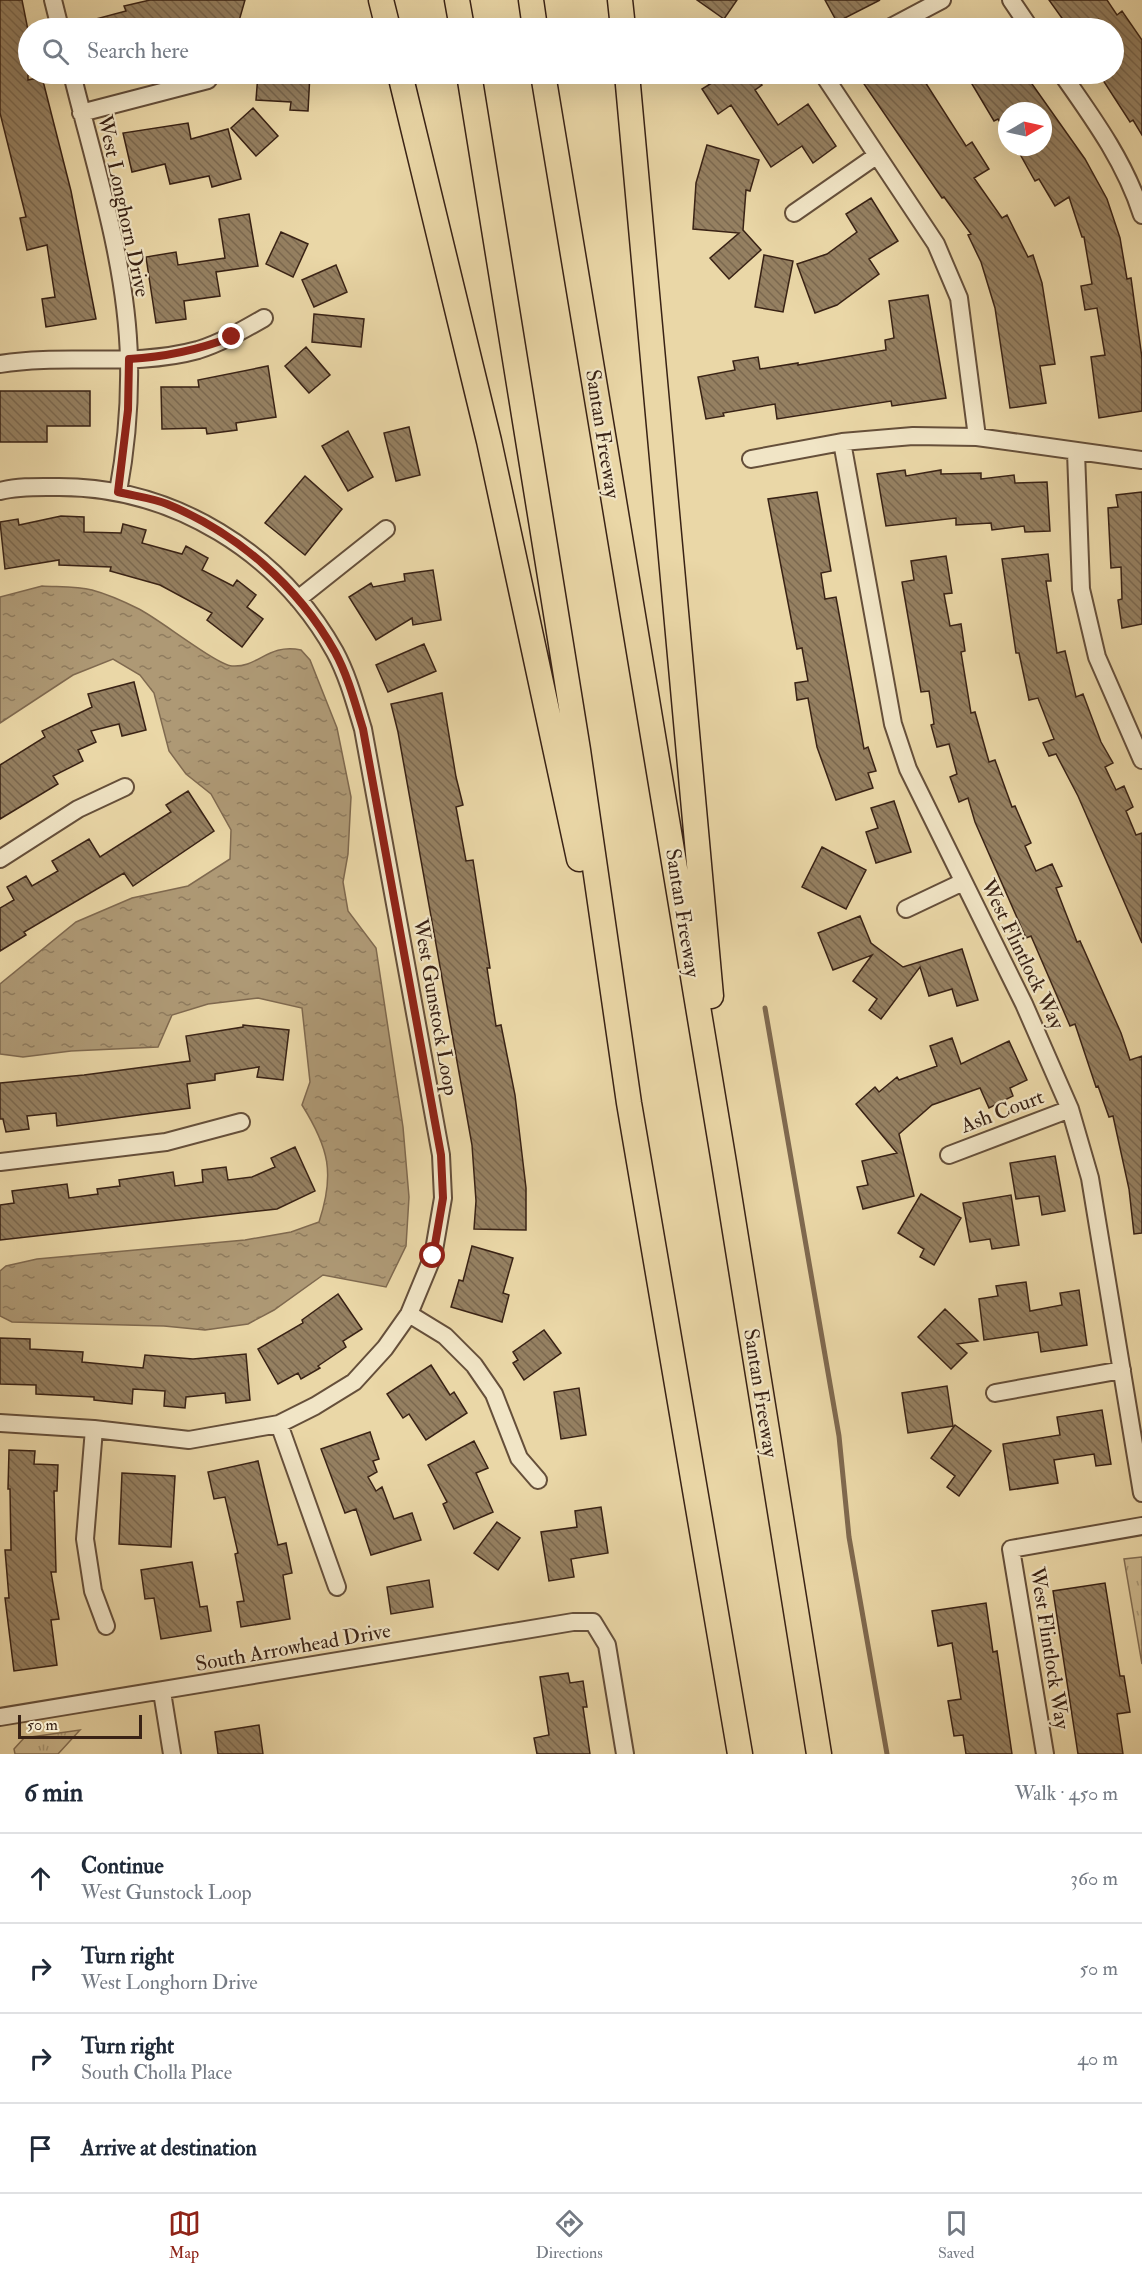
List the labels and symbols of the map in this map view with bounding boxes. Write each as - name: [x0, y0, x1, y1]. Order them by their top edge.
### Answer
- north arrow: [998, 102, 1052, 156]
- street label: West Longhorn Drive: [91, 112, 156, 300]
- route end: [218, 323, 244, 349]
- street label: Santan Freeway: [579, 368, 626, 501]
- street label: Santan Freeway: [659, 847, 706, 980]
- street label: West Flintlock Way: [974, 874, 1071, 1034]
- street label: West Gunstock Loop: [406, 916, 464, 1098]
- street label: Ash Court: [956, 1083, 1048, 1140]
- route start: [419, 1242, 445, 1268]
- street label: Santan Freeway: [737, 1327, 784, 1460]
- street label: West Flintlock Way: [1023, 1564, 1076, 1732]
- street label: South Arrowhead Drive: [193, 1617, 393, 1678]
- scale bar: [18, 1712, 142, 1740]

